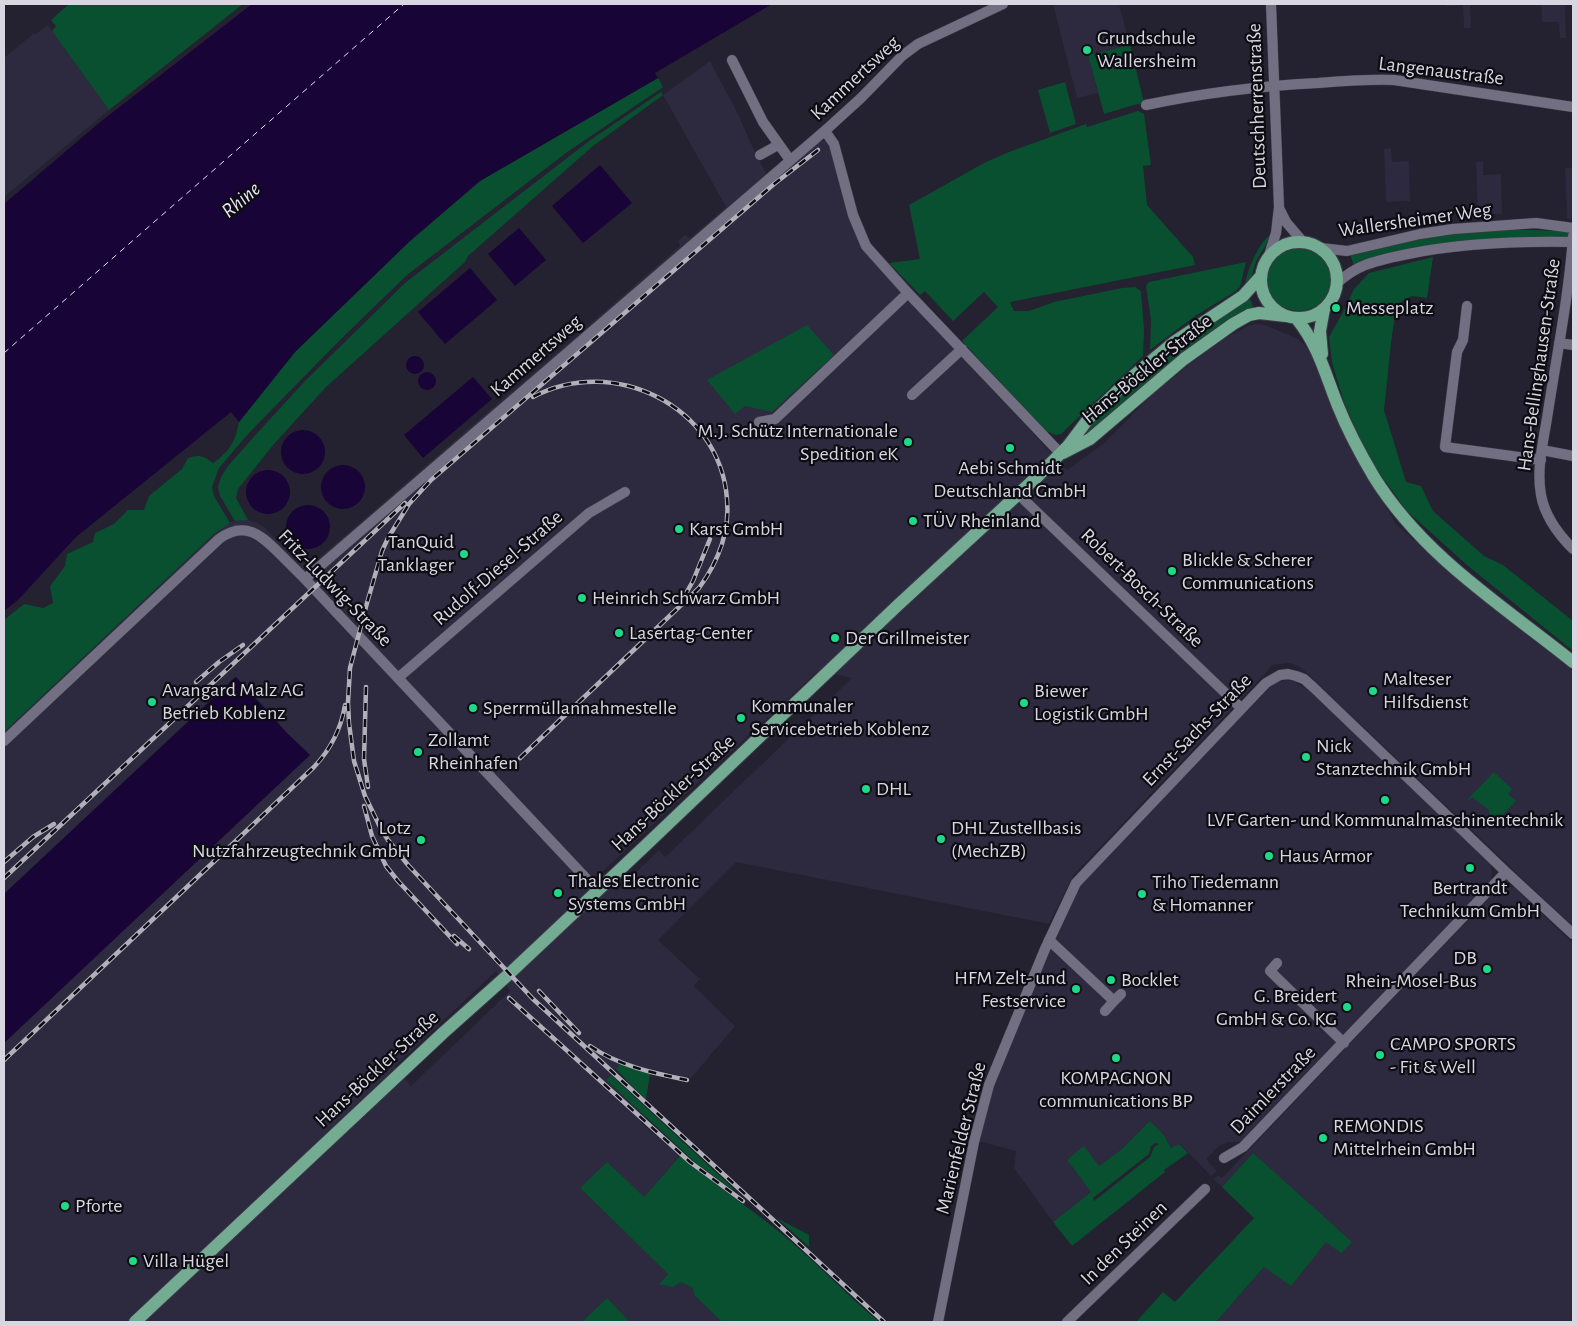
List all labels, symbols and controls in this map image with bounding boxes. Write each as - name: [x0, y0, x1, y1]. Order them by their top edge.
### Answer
- street label: Deutschherrenstraße: [1242, 23, 1272, 189]
- place label: Grundschule Wallersheim: [1097, 26, 1196, 73]
- street label: Kammertsweg: [805, 31, 905, 125]
- marker: Grundschule Wallersheim: [1081, 44, 1093, 56]
- street label: Langenaustraße: [1377, 51, 1505, 91]
- water label: Rhine: [216, 177, 266, 223]
- street label: Wallersheimer Weg: [1337, 197, 1493, 243]
- street label: Hans-Bellinghausen-Straße: [1512, 257, 1566, 473]
- place label: Messeplatz: [1346, 296, 1434, 320]
- marker: Messeplatz: [1330, 302, 1342, 314]
- street label: Hans-Böckler-Straße: [1077, 309, 1217, 429]
- street label: Kammertsweg: [485, 310, 587, 402]
- place label: M.J. Schütz Internationale Spedition eK: [698, 419, 898, 466]
- marker: M.J. Schütz Internationale Spedition eK: [902, 436, 914, 448]
- marker: Aebi Schmidt Deutschland GmbH: [1004, 442, 1016, 454]
- place label: Aebi Schmidt Deutschland GmbH: [933, 456, 1087, 503]
- street label: Rudolf-Diesel-Straße: [428, 505, 568, 631]
- place label: TÜV Rheinland: [923, 509, 1040, 533]
- marker: TÜV Rheinland: [907, 515, 919, 527]
- place label: Karst GmbH: [689, 517, 783, 541]
- marker: Karst GmbH: [673, 523, 685, 535]
- street label: Robert-Bosch-Straße: [1076, 523, 1208, 653]
- street label: Fritz-Ludwig-Straße: [273, 524, 397, 652]
- place label: TanQuid Tanklager: [377, 530, 454, 577]
- marker: TanQuid Tanklager: [458, 548, 470, 560]
- place label: Blickle & Scherer Communications: [1182, 548, 1314, 595]
- marker: Blickle & Scherer Communications: [1166, 565, 1178, 577]
- place label: Heinrich Schwarz GmbH: [592, 586, 780, 610]
- marker: Heinrich Schwarz GmbH: [576, 592, 588, 604]
- place label: Lasertag-Center: [629, 621, 752, 645]
- place label: Der Grillmeister: [845, 626, 969, 650]
- marker: Lasertag-Center: [613, 627, 625, 639]
- marker: Der Grillmeister: [829, 632, 841, 644]
- place label: Malteser Hilfsdienst: [1383, 667, 1468, 714]
- street label: Ernst-Sachs-Straße: [1137, 669, 1257, 791]
- place label: Avangard Malz AG Betrieb Koblenz: [162, 678, 304, 725]
- place label: Biewer Logistik GmbH: [1034, 679, 1149, 726]
- marker: Malteser Hilfsdienst: [1367, 685, 1379, 697]
- place label: Kommunaler Servicebetrieb Koblenz: [751, 694, 929, 741]
- marker: Avangard Malz AG Betrieb Koblenz: [146, 696, 158, 708]
- place label: Sperrmüllannahmestelle: [483, 696, 677, 720]
- marker: Biewer Logistik GmbH: [1018, 697, 1030, 709]
- marker: Sperrmüllannahmestelle: [467, 702, 479, 714]
- marker: Kommunaler Servicebetrieb Koblenz: [735, 712, 747, 724]
- place label: Zollamt Rheinhafen: [428, 728, 518, 775]
- street label: Hans-Böckler-Straße: [606, 730, 740, 856]
- place label: Nick Stanztechnik GmbH: [1316, 734, 1471, 781]
- marker: Zollamt Rheinhafen: [412, 746, 424, 758]
- marker: Nick Stanztechnik GmbH: [1300, 751, 1312, 763]
- place label: DHL: [876, 777, 911, 801]
- marker: DHL: [860, 783, 872, 795]
- marker: LVF Garten- und Kommunalmaschinentechnik: [1379, 794, 1391, 806]
- place label: LVF Garten- und Kommunalmaschinentechnik: [1207, 808, 1563, 832]
- place label: Lotz Nutzfahrzeugtechnik GmbH: [192, 816, 411, 863]
- place label: DHL Zustellbasis (MechZB): [951, 816, 1081, 863]
- marker: DHL Zustellbasis (MechZB): [935, 833, 947, 845]
- marker: Lotz Nutzfahrzeugtechnik GmbH: [415, 834, 427, 846]
- place label: Haus Armor: [1279, 844, 1372, 868]
- marker: Haus Armor: [1263, 850, 1275, 862]
- marker: Bertrandt Technikum GmbH: [1464, 862, 1476, 874]
- place label: Thales Electronic Systems GmbH: [568, 869, 699, 916]
- place label: Tiho Tiedemann & Homanner: [1152, 870, 1279, 917]
- place label: Bertrandt Technikum GmbH: [1400, 876, 1540, 923]
- marker: Thales Electronic Systems GmbH: [552, 887, 564, 899]
- marker: Tiho Tiedemann & Homanner: [1136, 888, 1148, 900]
- place label: DB Rhein-Mosel-Bus: [1345, 946, 1477, 993]
- marker: DB Rhein-Mosel-Bus: [1481, 963, 1493, 975]
- place label: HFM Zelt- und Festservice: [954, 966, 1066, 1013]
- place label: Bocklet: [1121, 968, 1179, 992]
- marker: Bocklet: [1105, 974, 1117, 986]
- marker: HFM Zelt- und Festservice: [1070, 983, 1082, 995]
- place label: G. Breidert GmbH & Co. KG: [1216, 984, 1337, 1031]
- marker: G. Breidert GmbH & Co. KG: [1341, 1001, 1353, 1013]
- street label: Hans-Böckler-Straße: [310, 1006, 444, 1132]
- place label: CAMPO SPORTS - Fit & Well: [1390, 1032, 1516, 1079]
- street label: Daimlerstraße: [1225, 1041, 1321, 1139]
- marker: CAMPO SPORTS - Fit & Well: [1374, 1049, 1386, 1061]
- marker: KOMPAGNON communications BP: [1110, 1052, 1122, 1064]
- street label: Marienfelder Straße: [930, 1059, 992, 1217]
- place label: KOMPAGNON communications BP: [1039, 1066, 1193, 1113]
- place label: REMONDIS Mittelrhein GmbH: [1333, 1114, 1476, 1161]
- marker: REMONDIS Mittelrhein GmbH: [1317, 1132, 1329, 1144]
- place label: Pforte: [75, 1194, 122, 1218]
- street label: In den Steinen: [1076, 1196, 1172, 1290]
- marker: Pforte: [59, 1200, 71, 1212]
- place label: Villa Hügel: [143, 1249, 229, 1273]
- marker: Villa Hügel: [127, 1255, 139, 1267]

